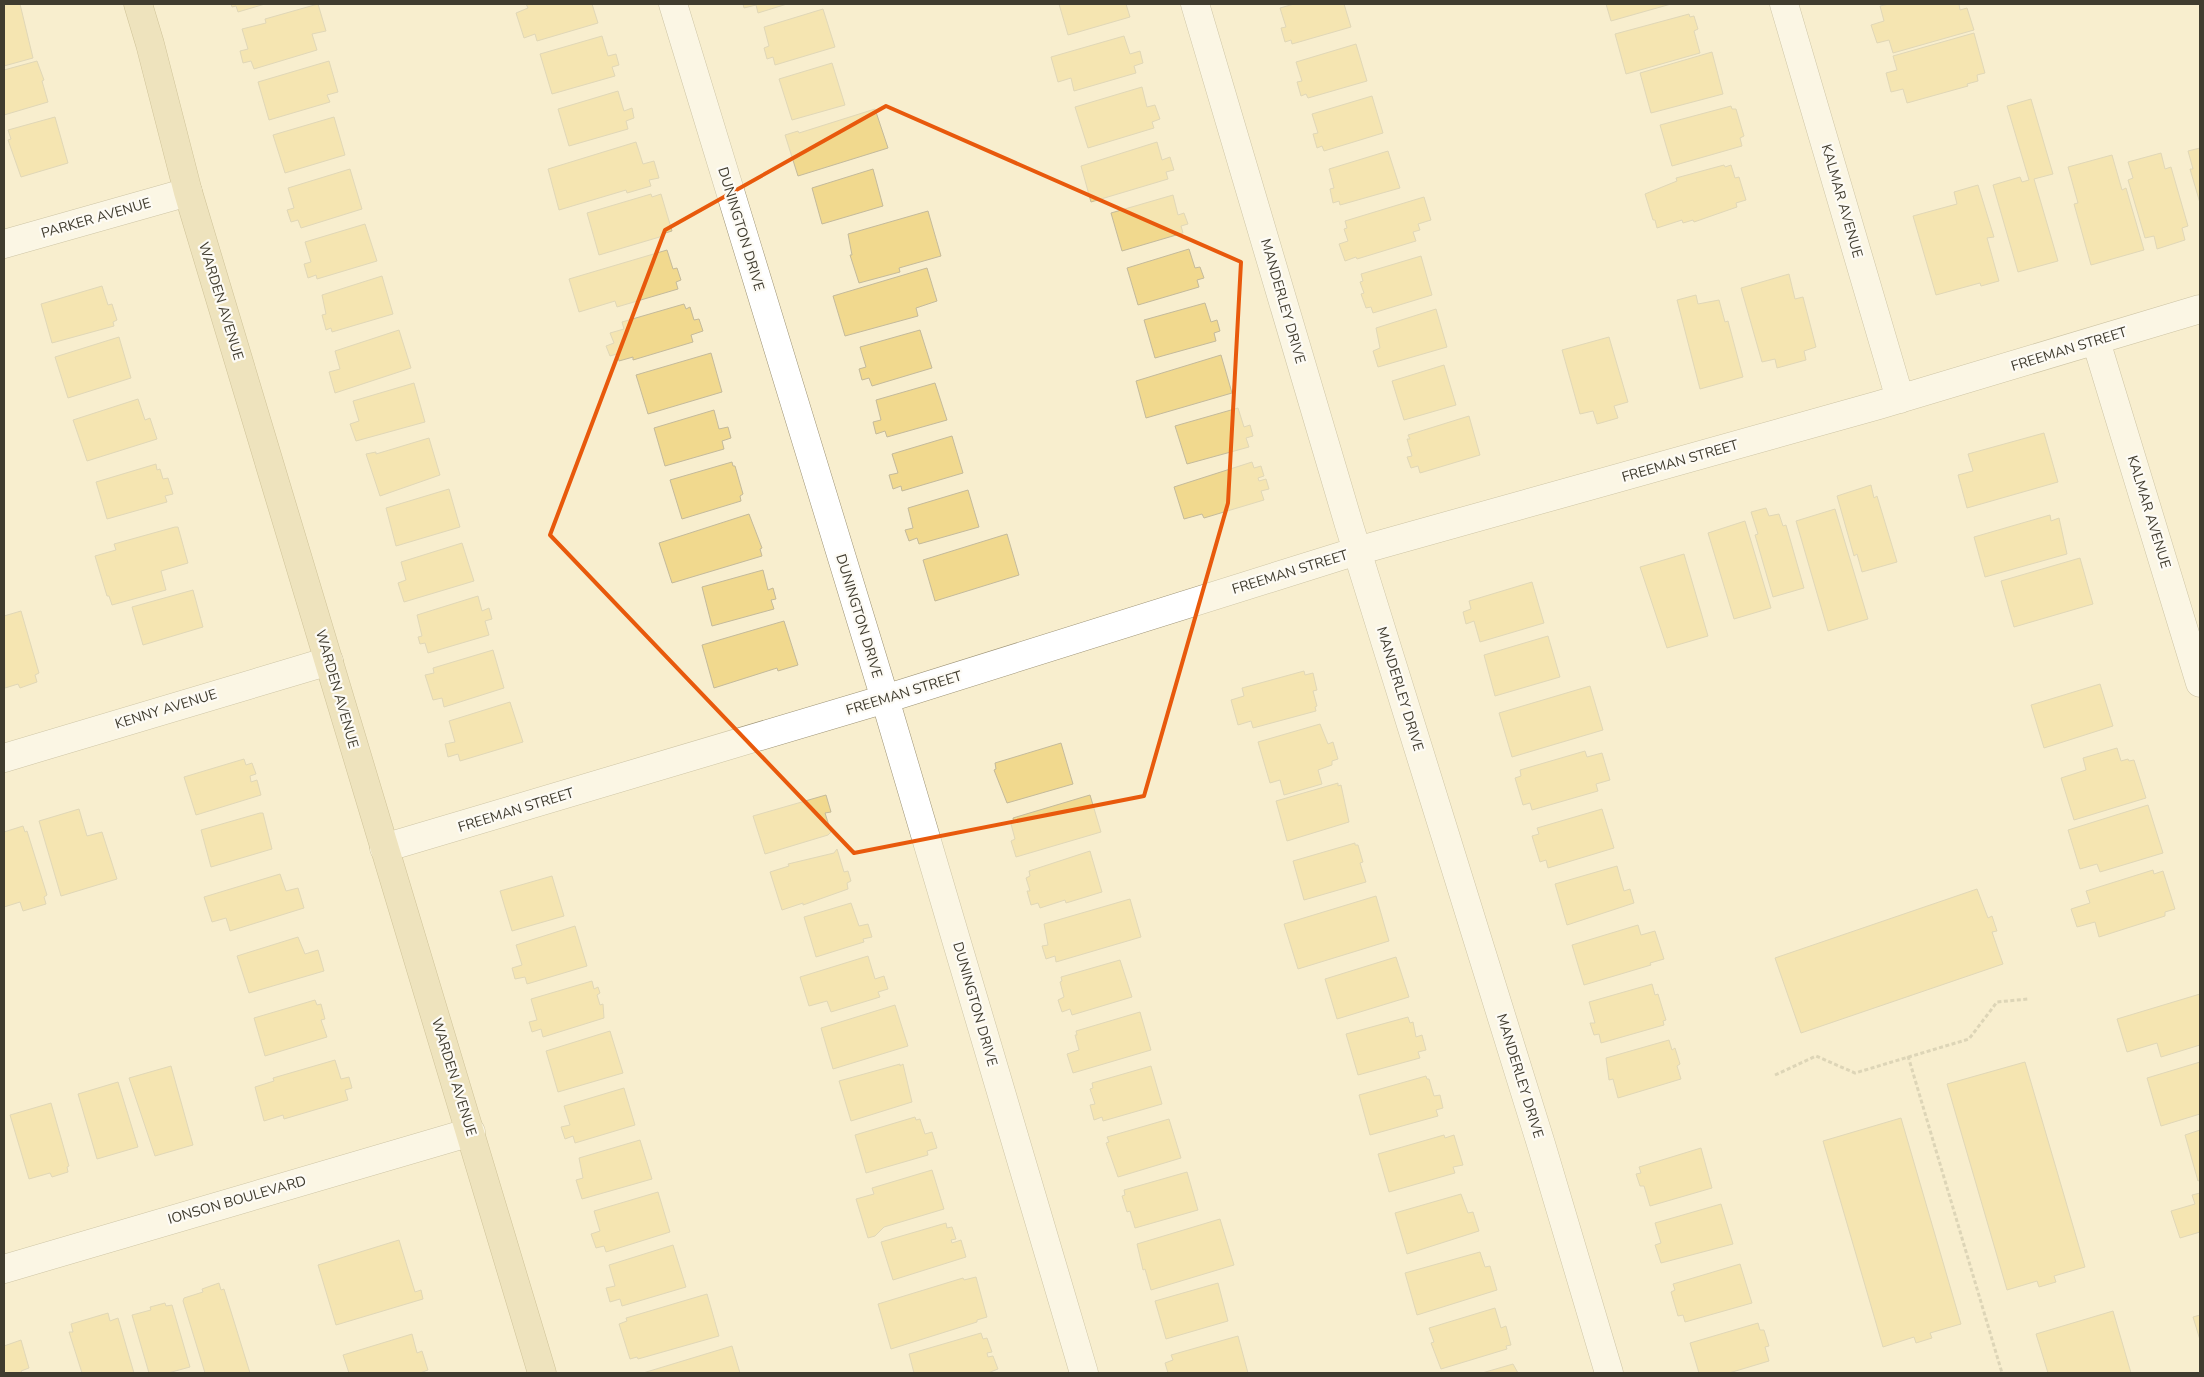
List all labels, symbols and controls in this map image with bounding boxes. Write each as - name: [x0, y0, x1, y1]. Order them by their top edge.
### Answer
- street label: KALMAR AVENUE: [1817, 142, 1867, 260]
- street label: DUNINGTON DRIVE: [713, 165, 769, 293]
- street label: PARKER AVENUE: [39, 193, 153, 243]
- street label: MANDERLEY DRIVE: [1256, 236, 1310, 366]
- street label: WARDEN AVENUE: [194, 240, 248, 362]
- street label: FREEMAN STREET: [2009, 322, 2130, 376]
- street label: FREEMAN STREET: [1620, 435, 1741, 487]
- street label: KALMAR AVENUE: [2123, 453, 2175, 571]
- street label: FREEMAN STREET: [1230, 545, 1351, 599]
- street label: DUNINGTON DRIVE: [831, 552, 887, 680]
- street label: MANDERLEY DRIVE: [1372, 624, 1428, 754]
- street label: WARDEN AVENUE: [311, 627, 363, 751]
- street label: FREEMAN STREET: [844, 666, 965, 720]
- street label: KENNY AVENUE: [113, 684, 219, 734]
- street label: FREEMAN STREET: [456, 783, 577, 837]
- street label: DUNINGTON DRIVE: [948, 940, 1002, 1068]
- street label: MANDERLEY DRIVE: [1492, 1011, 1548, 1141]
- street label: WARDEN AVENUE: [427, 1016, 481, 1138]
- street label: IONSON BOULEVARD: [166, 1171, 308, 1229]

